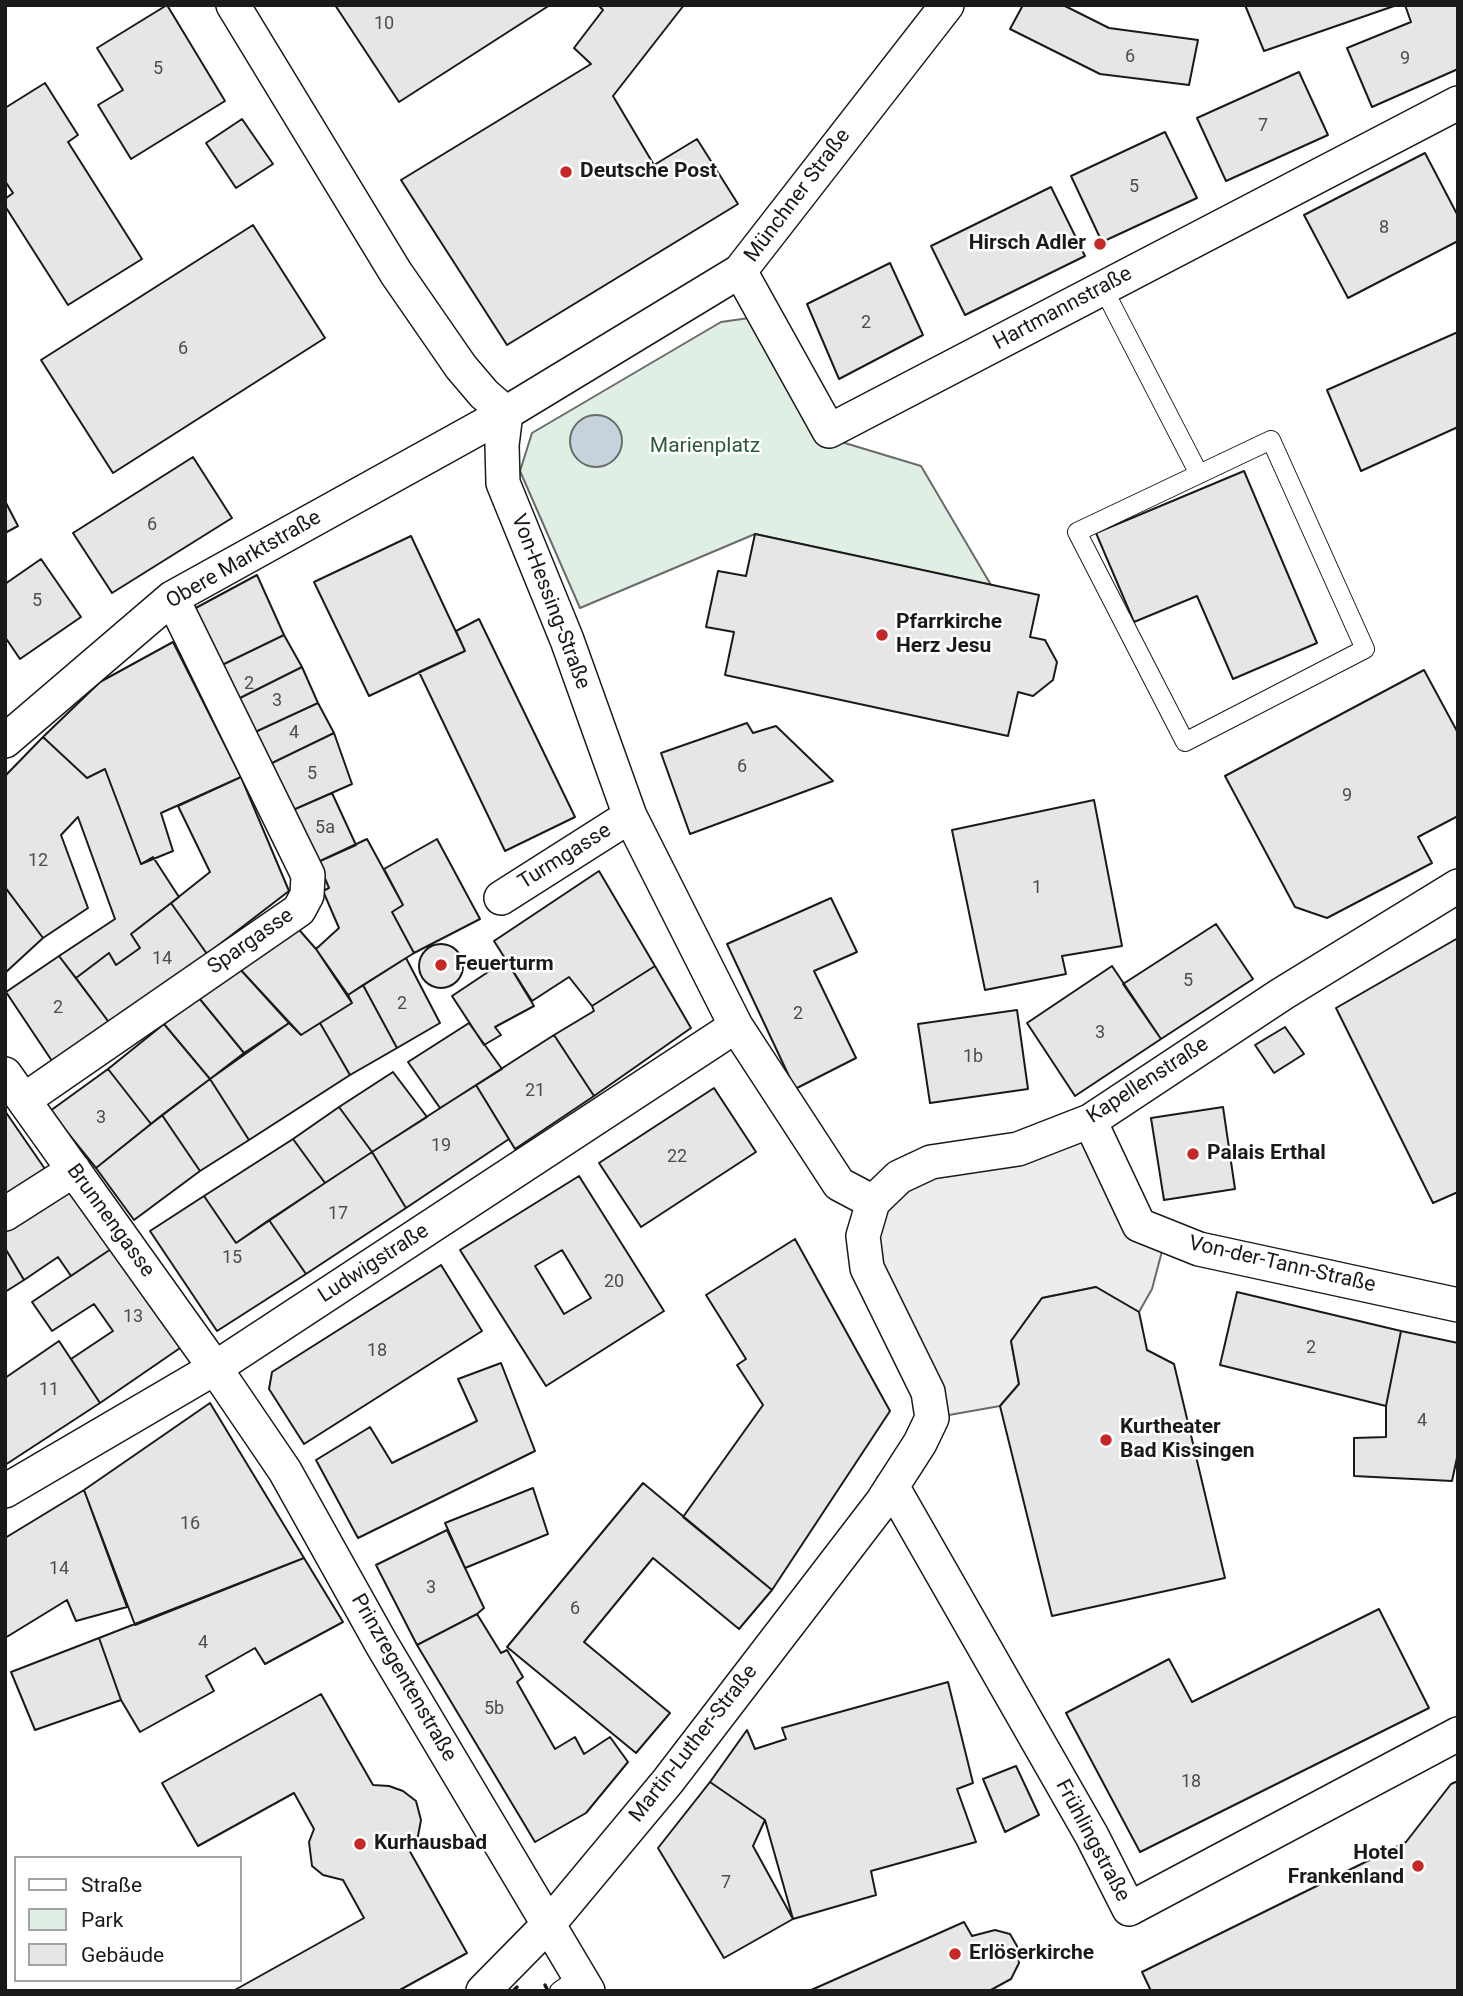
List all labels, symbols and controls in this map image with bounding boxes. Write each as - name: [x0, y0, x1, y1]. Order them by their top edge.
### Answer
- house number: 10: [374, 13, 394, 35]
- house number: 6: [1125, 46, 1135, 68]
- house number: 9: [1400, 48, 1410, 70]
- house number: 5: [153, 58, 163, 80]
- house number: 7: [1258, 115, 1268, 137]
- street label: Münchner Straße: [740, 124, 856, 268]
- place label: Deutsche Post: [580, 159, 717, 185]
- marker: Deutsche Post: [558, 164, 574, 180]
- house number: 5: [1129, 176, 1139, 198]
- house number: 8: [1379, 217, 1389, 239]
- place label: Hirsch Adler: [969, 231, 1086, 257]
- marker: Hirsch Adler: [1092, 236, 1108, 252]
- street label: Hartmannstraße: [989, 262, 1137, 356]
- house number: 2: [861, 312, 871, 334]
- house number: 6: [178, 338, 188, 360]
- park label: Marienplatz: [650, 434, 760, 460]
- street label: Obere Marktstraße: [162, 505, 326, 615]
- street label: Von-Hessing-Straße: [505, 511, 595, 693]
- house number: 6: [147, 514, 157, 536]
- house number: 5: [32, 590, 42, 612]
- place label: Pfarrkirche Herz Jesu: [896, 610, 1002, 660]
- marker: Pfarrkirche Herz Jesu: [874, 627, 890, 643]
- house number: 2: [244, 673, 254, 695]
- house number: 3: [272, 690, 282, 712]
- house number: 4: [289, 722, 299, 744]
- house number: 6: [737, 756, 747, 778]
- house number: 5: [307, 763, 317, 785]
- house number: 9: [1342, 785, 1352, 807]
- house number: 5a: [315, 817, 335, 839]
- street label: Turmgasse: [514, 819, 616, 895]
- house number: 12: [28, 850, 48, 872]
- house number: 1: [1032, 877, 1042, 899]
- street label: Spargasse: [203, 903, 299, 981]
- house number: 14: [152, 948, 172, 970]
- place label: Feuerturm: [455, 952, 554, 978]
- marker: Feuerturm: [433, 957, 449, 973]
- house number: 5: [1183, 970, 1193, 992]
- house number: 2: [397, 993, 407, 1015]
- house number: 2: [53, 997, 63, 1019]
- house number: 2: [793, 1003, 803, 1025]
- house number: 3: [1095, 1022, 1105, 1044]
- street label: Kapellenstraße: [1082, 1032, 1214, 1130]
- house number: 1b: [963, 1046, 983, 1068]
- house number: 21: [525, 1080, 545, 1102]
- house number: 3: [96, 1107, 106, 1129]
- house number: 19: [431, 1135, 451, 1157]
- place label: Palais Erthal: [1207, 1141, 1326, 1167]
- house number: 22: [667, 1146, 687, 1168]
- marker: Palais Erthal: [1185, 1146, 1201, 1162]
- street label: Brunnengasse: [61, 1159, 159, 1283]
- house number: 17: [328, 1203, 348, 1225]
- street label: Ludwigstraße: [314, 1219, 434, 1309]
- street label: Von-der-Tann-Straße: [1186, 1231, 1378, 1299]
- house number: 15: [222, 1247, 242, 1269]
- house number: 20: [604, 1271, 624, 1293]
- house number: 13: [123, 1306, 143, 1328]
- house number: 2: [1306, 1337, 1316, 1359]
- house number: 18: [367, 1340, 387, 1362]
- house number: 11: [39, 1379, 59, 1401]
- house number: 4: [1417, 1410, 1427, 1432]
- place label: Kurtheater Bad Kissingen: [1120, 1415, 1255, 1465]
- marker: Kurtheater Bad Kissingen: [1098, 1432, 1114, 1448]
- house number: 16: [180, 1513, 200, 1535]
- house number: 14: [49, 1558, 69, 1580]
- house number: 3: [426, 1577, 436, 1599]
- street label: Prinzregentenstraße: [345, 1590, 461, 1766]
- house number: 6: [570, 1598, 580, 1620]
- house number: 4: [198, 1632, 208, 1654]
- street label: Martin-Luther-Straße: [625, 1660, 763, 1828]
- house number: 5b: [484, 1698, 504, 1720]
- house number: 18: [1181, 1771, 1201, 1793]
- street label: Frühlingstraße: [1049, 1776, 1135, 1906]
- place label: Kurhausbad: [374, 1831, 487, 1857]
- marker: Kurhausbad: [352, 1836, 368, 1852]
- place label: Hotel Frankenland: [1288, 1841, 1404, 1891]
- legend: [14, 1856, 242, 1982]
- marker: Hotel Frankenland: [1410, 1858, 1426, 1874]
- house number: 7: [721, 1872, 731, 1894]
- text: Straße: [81, 1873, 142, 1897]
- text: Park: [81, 1908, 123, 1932]
- place label: Erlöserkirche: [969, 1941, 1094, 1967]
- text: Gebäude: [81, 1943, 164, 1967]
- marker: Erlöserkirche: [947, 1946, 963, 1962]

